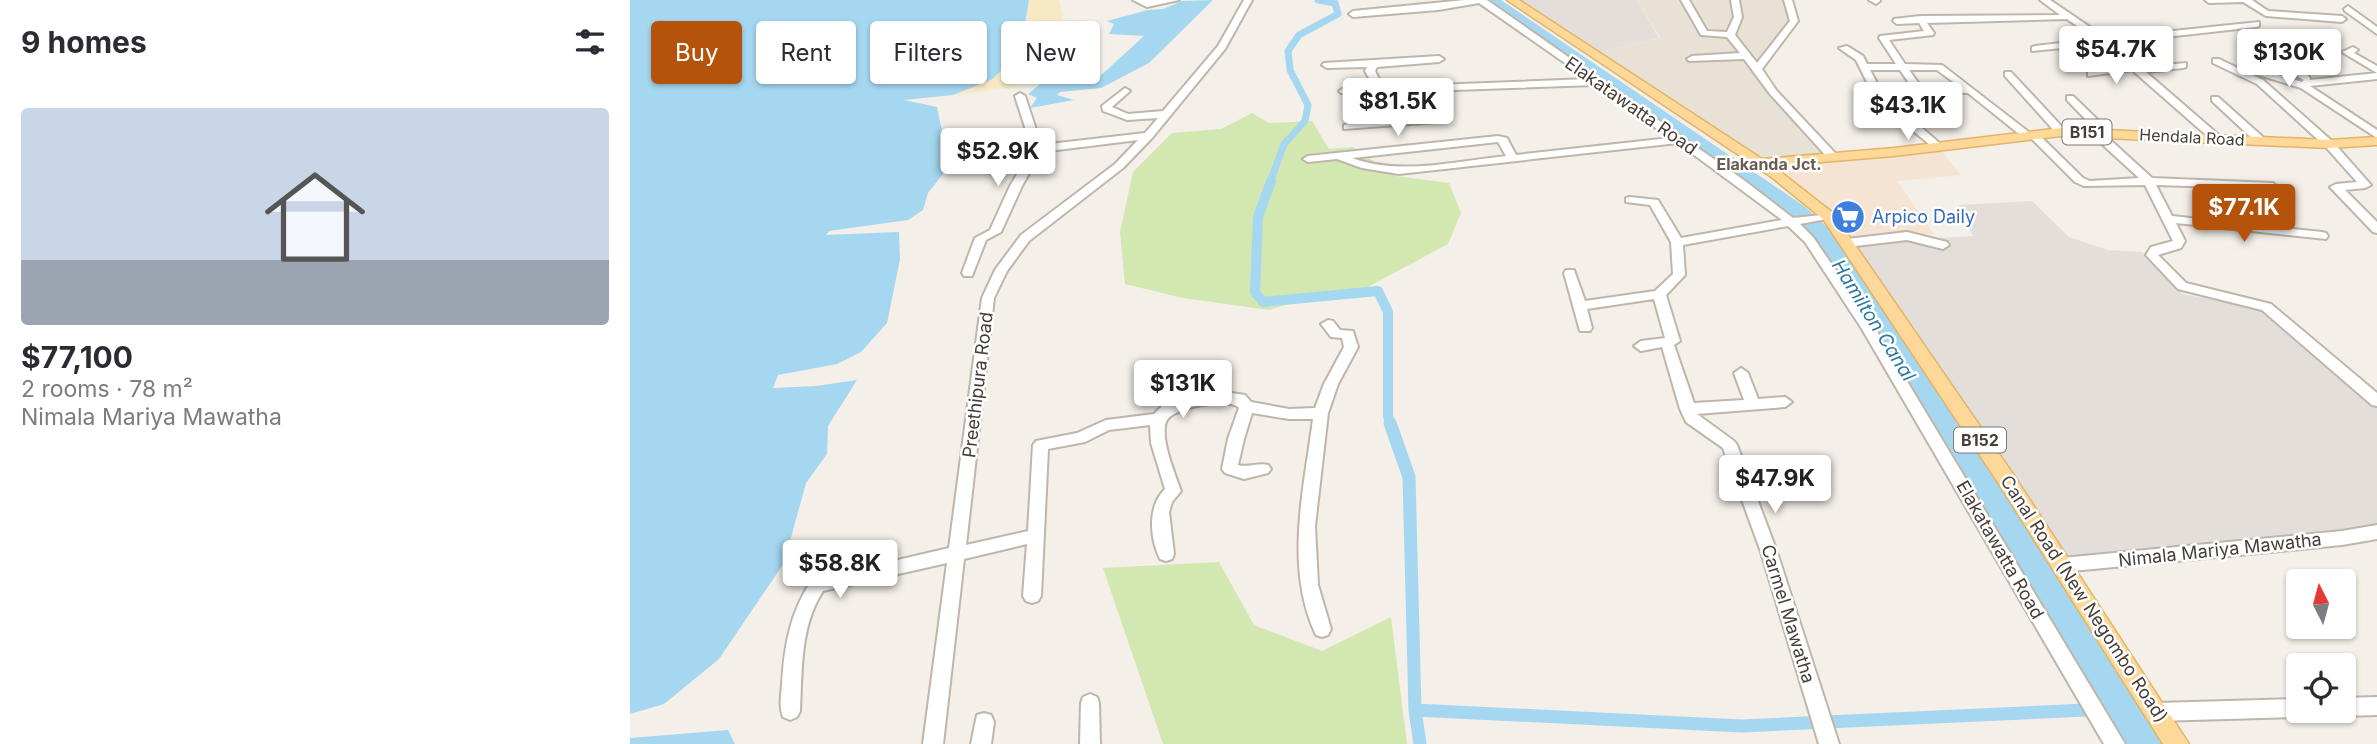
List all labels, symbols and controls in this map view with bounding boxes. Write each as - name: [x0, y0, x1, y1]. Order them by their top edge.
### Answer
- chip: Buy: [651, 21, 742, 84]
- chip: Rent: [756, 21, 856, 84]
- chip: Filters: [870, 21, 987, 84]
- chip: New: [1001, 21, 1100, 84]
- icon: filters: [571, 23, 609, 61]
- text: 9 homes: [21, 24, 147, 60]
- pin: $54.7K: [2059, 27, 2173, 86]
- pin: $130K: [2240, 29, 2338, 89]
- text: $54.7K: [2075, 35, 2157, 63]
- text: $130K: [2253, 38, 2325, 66]
- street label: Elakatawatta Road: [1561, 52, 1701, 159]
- pin: $81.5K: [1341, 78, 1455, 138]
- pin: $43.1K: [1851, 82, 1965, 142]
- text: $81.5K: [1359, 87, 1437, 115]
- text: $43.1K: [1869, 91, 1947, 119]
- road number: B151: [2062, 120, 2112, 144]
- street label: Hendala Road: [2139, 124, 2245, 150]
- pin: $52.9K: [941, 128, 1055, 188]
- text: $52.9K: [956, 137, 1040, 165]
- icon: home: [252, 154, 378, 280]
- district label: Elakanda Jct.: [1716, 154, 1822, 174]
- pin: $77.1K: [2187, 184, 2301, 244]
- text: $77.1K: [2208, 193, 2280, 221]
- supermarket icon: Arpico Daily: [1829, 198, 1867, 236]
- place label: Arpico Daily: [1872, 206, 1975, 227]
- water label: Hamilton Canal: [1827, 255, 1920, 386]
- street label: Preethipura Road: [958, 311, 997, 459]
- text: $77,100: [21, 339, 133, 375]
- pin: $131K: [1134, 360, 1232, 420]
- text: $131K: [1150, 369, 1216, 397]
- text: 2 rooms · 78 m²: [21, 375, 193, 403]
- text: Nimala Mariya Mawatha: [21, 403, 282, 431]
- road number: B152: [1954, 428, 2006, 452]
- pin: $47.9K: [1718, 456, 1832, 515]
- text: $47.9K: [1735, 464, 1815, 492]
- street label: Canal Road (New Negombo Road): [1997, 471, 2172, 726]
- street label: Elakatawatta Road: [1952, 477, 2049, 623]
- street label: Nimala Mariya Mawatha: [2117, 528, 2323, 571]
- pin: $58.8K: [783, 540, 897, 600]
- street label: Carmel Mawatha: [1757, 542, 1820, 686]
- text: $58.8K: [799, 549, 881, 577]
- north arrow: [2286, 569, 2356, 639]
- map controls: [2286, 569, 2356, 723]
- button: locate: [2286, 653, 2356, 723]

